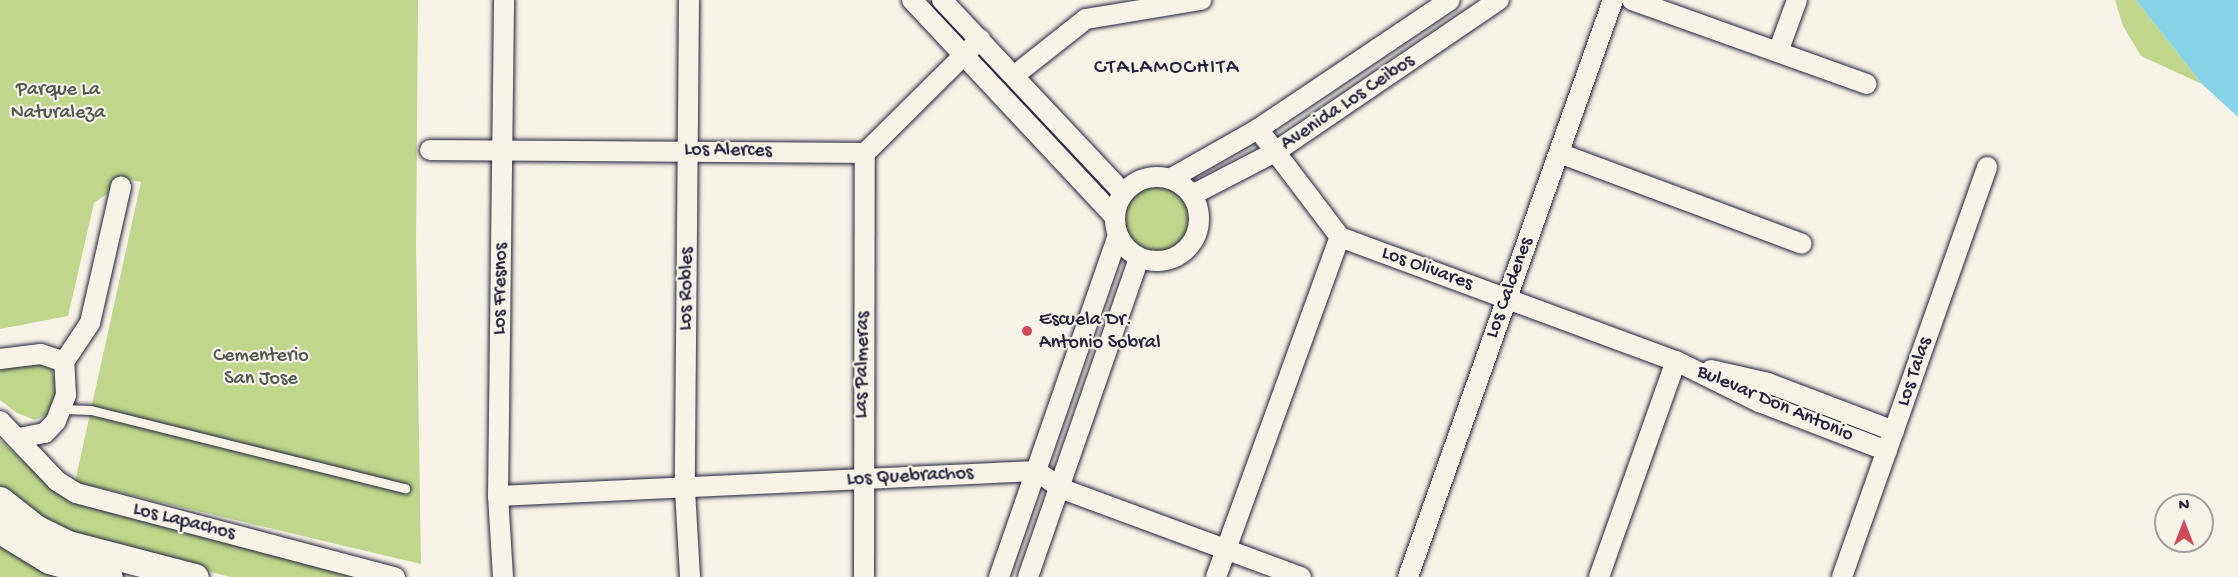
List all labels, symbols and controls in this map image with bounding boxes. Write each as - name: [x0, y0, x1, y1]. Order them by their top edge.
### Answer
- street label: Avenida Los Ceibos: [1277, 49, 1419, 157]
- district label: CTALAMOCHITA: [1094, 56, 1240, 82]
- park label: Parque La Naturaleza: [11, 78, 105, 125]
- street label: Los Alerces: [684, 138, 772, 164]
- street label: Los Caldenes: [1481, 234, 1539, 342]
- street label: Los Olivares: [1378, 241, 1476, 297]
- street label: Los Fresnos: [488, 243, 514, 335]
- street label: Los Robles: [674, 247, 700, 331]
- place label: Escuela Dr. Antonio Sobral: [1039, 308, 1161, 355]
- street label: Las Palmeras: [850, 311, 876, 419]
- marker: Escuela Dr. Antonio Sobral: [1020, 324, 1034, 338]
- street label: Los Talas: [1892, 334, 1938, 410]
- park label: Cementerio San Jose: [213, 344, 309, 391]
- street label: Bulevar Don Antonio: [1693, 360, 1857, 448]
- street label: Los Quebrachos: [846, 462, 974, 492]
- north arrow: [2154, 493, 2214, 553]
- text: N: [2179, 497, 2189, 516]
- street label: Los Lapachos: [130, 498, 238, 546]

